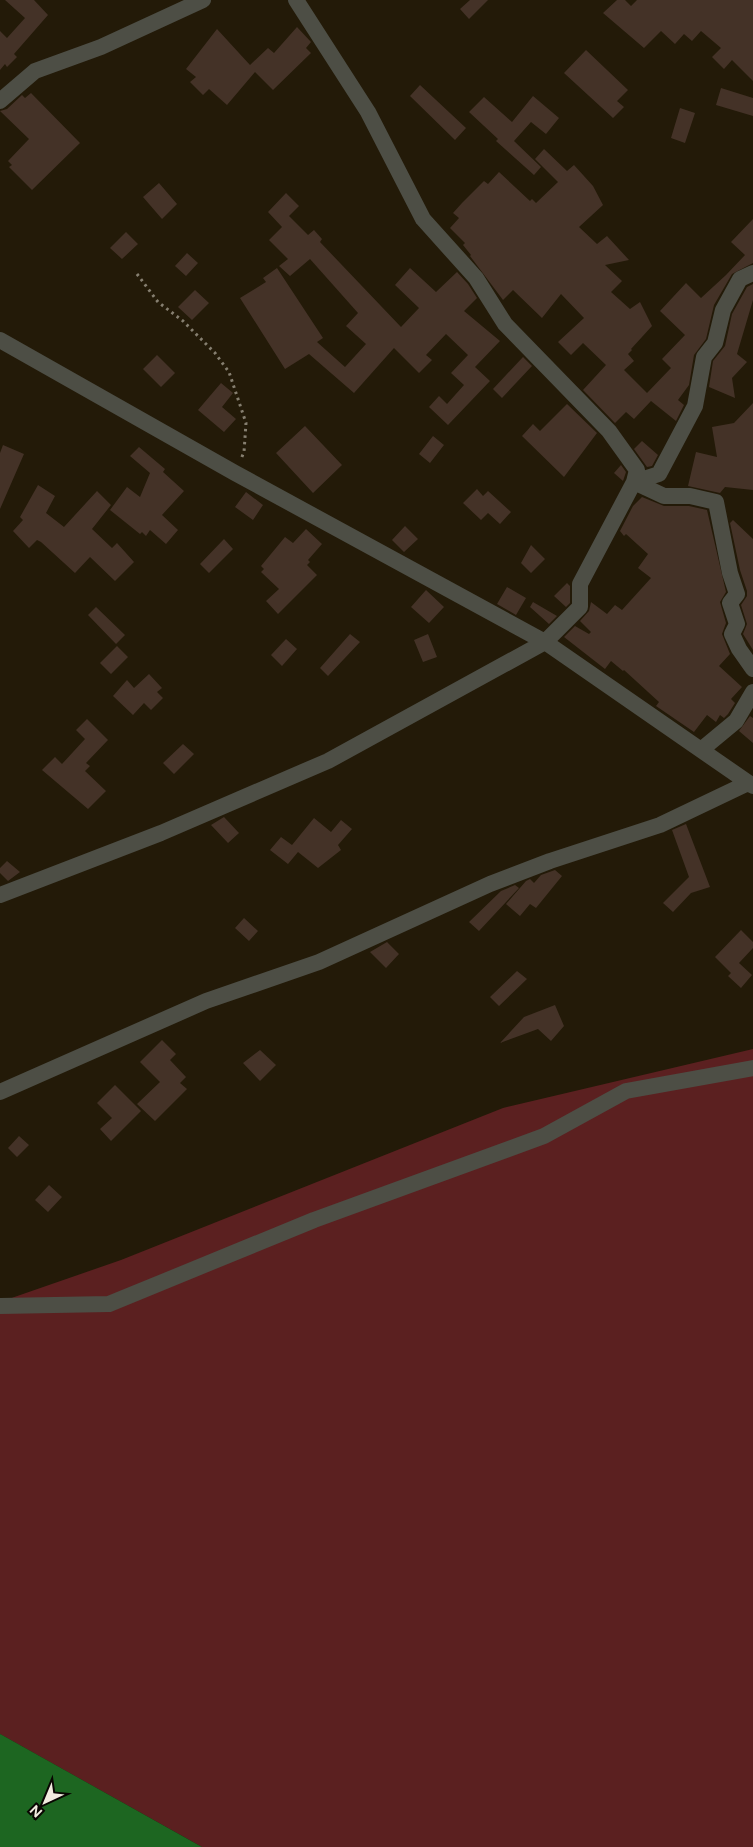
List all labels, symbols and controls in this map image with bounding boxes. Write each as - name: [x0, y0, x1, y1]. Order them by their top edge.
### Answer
- north arrow: [20, 1777, 70, 1827]
- text: N: [27, 1801, 46, 1821]

